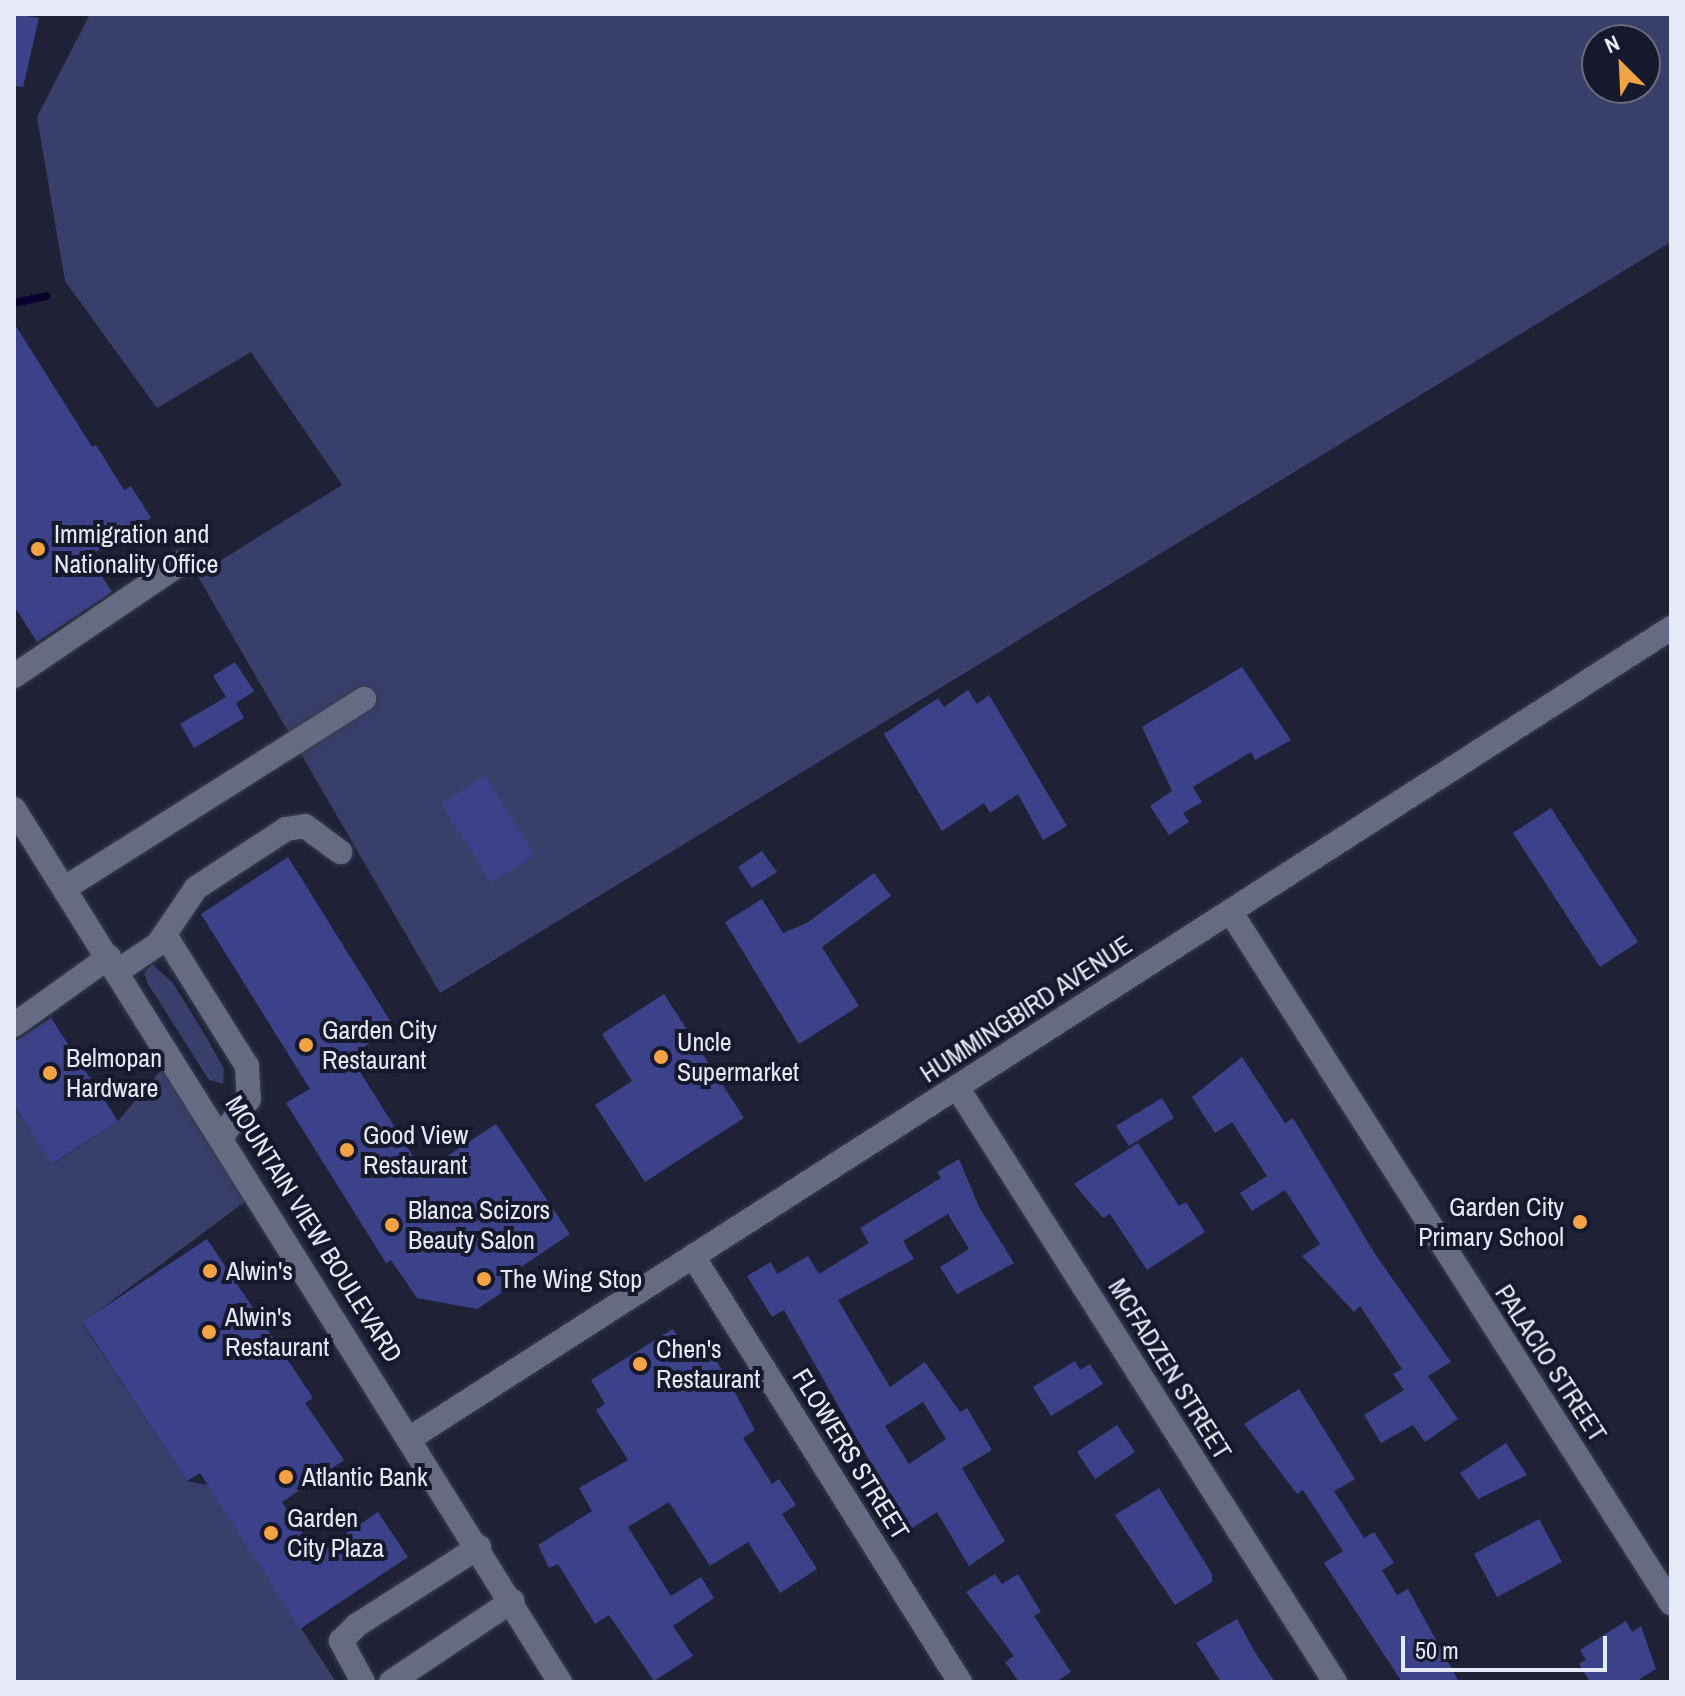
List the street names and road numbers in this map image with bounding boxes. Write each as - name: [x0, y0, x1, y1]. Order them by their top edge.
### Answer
- street label: HUMMINGBIRD AVENUE: [914, 929, 1138, 1089]
- street label: MOUNTAIN VIEW BOULEVARD: [219, 1090, 409, 1368]
- street label: MCFADZEN STREET: [1102, 1273, 1238, 1465]
- street label: PALACIO STREET: [1489, 1279, 1613, 1447]
- street label: FLOWERS STREET: [786, 1363, 916, 1545]

